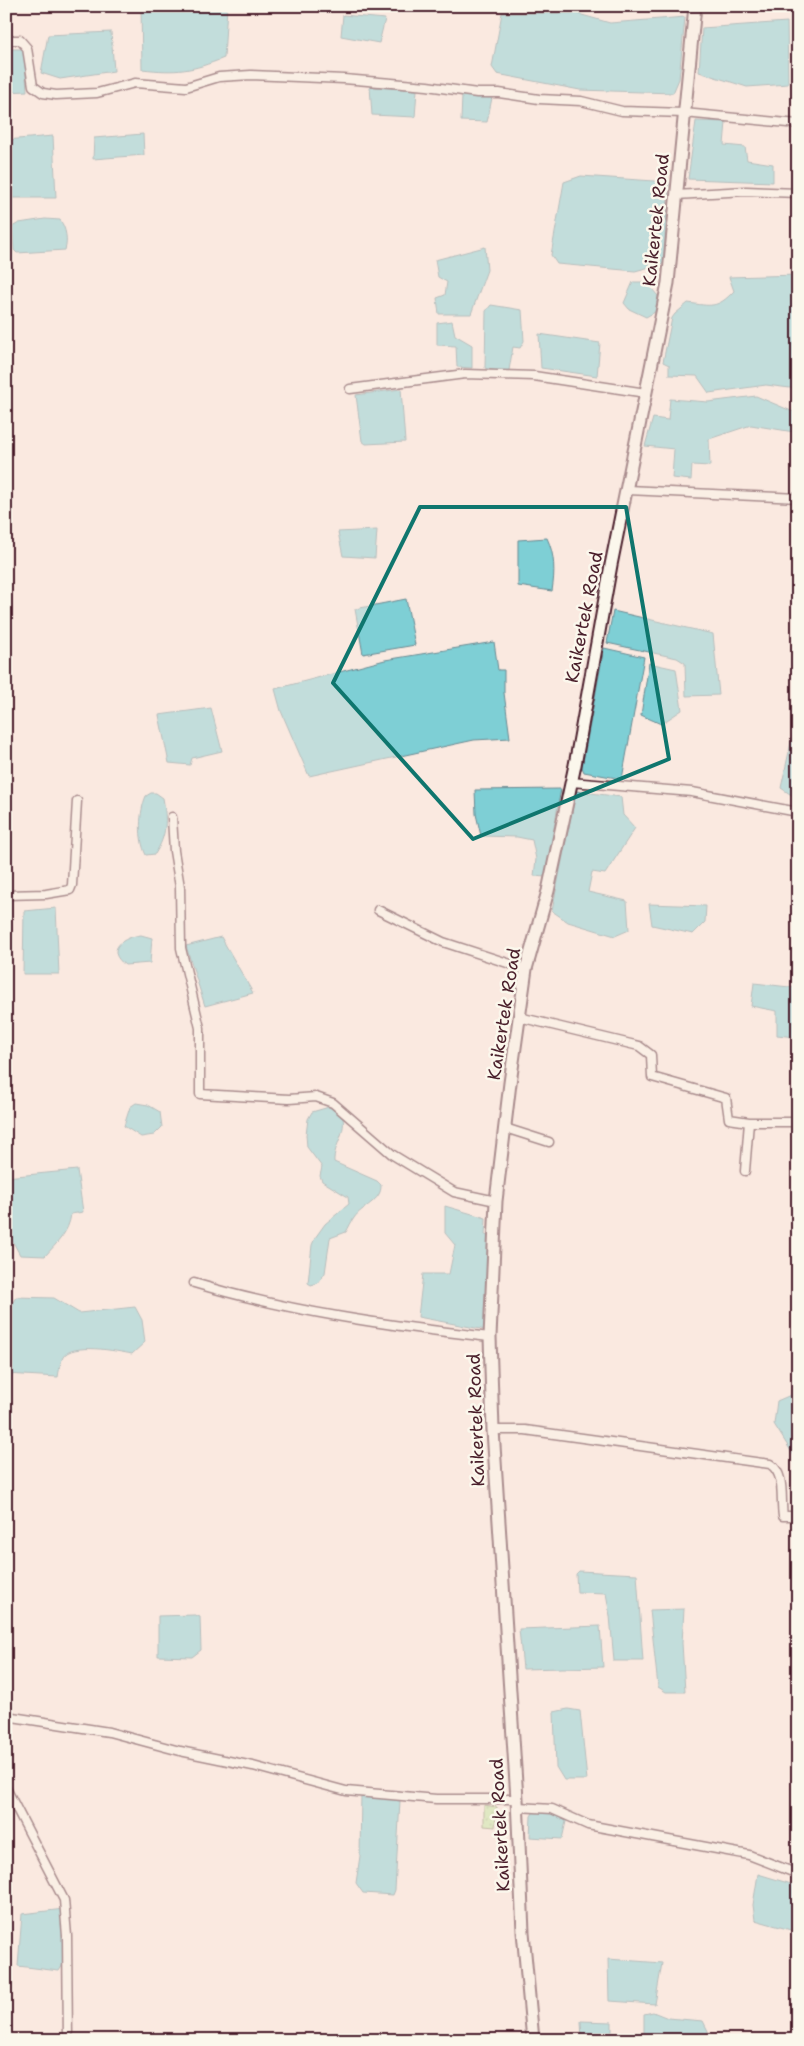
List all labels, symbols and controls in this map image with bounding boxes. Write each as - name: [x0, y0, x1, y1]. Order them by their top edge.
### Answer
- street label: Kaikertek Road: [637, 152, 675, 288]
- street label: Kaikertek Road: [559, 549, 609, 685]
- street label: Kaikertek Road: [482, 946, 526, 1082]
- street label: Kaikertek Road: [462, 1353, 490, 1487]
- street label: Kaikertek Road: [485, 1758, 515, 1892]

